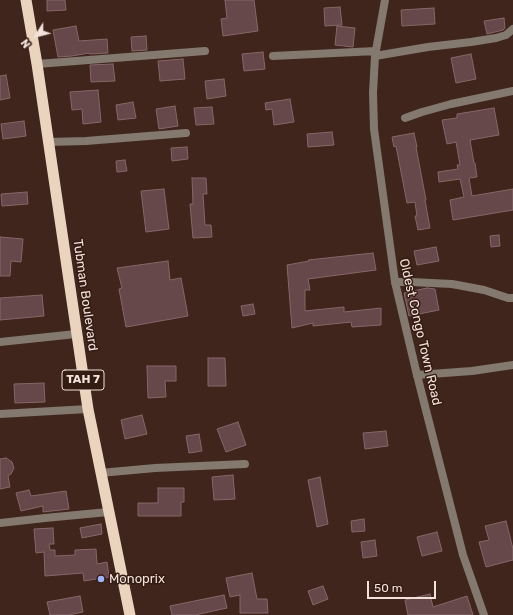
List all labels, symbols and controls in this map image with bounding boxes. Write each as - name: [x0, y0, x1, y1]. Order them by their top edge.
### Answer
- north arrow: [16, 16, 56, 56]
- text: N: [18, 36, 33, 50]
- street label: Tubman Boulevard: [69, 238, 101, 352]
- street label: Oldest Congo Town Road: [396, 257, 444, 407]
- road number: TAH 7: [62, 370, 104, 390]
- place label: Monoprix: [109, 571, 165, 587]
- scale bar: [369, 573, 438, 599]
- marker: Monoprix: [96, 574, 106, 584]
- text: 50 m: [374, 581, 402, 595]

